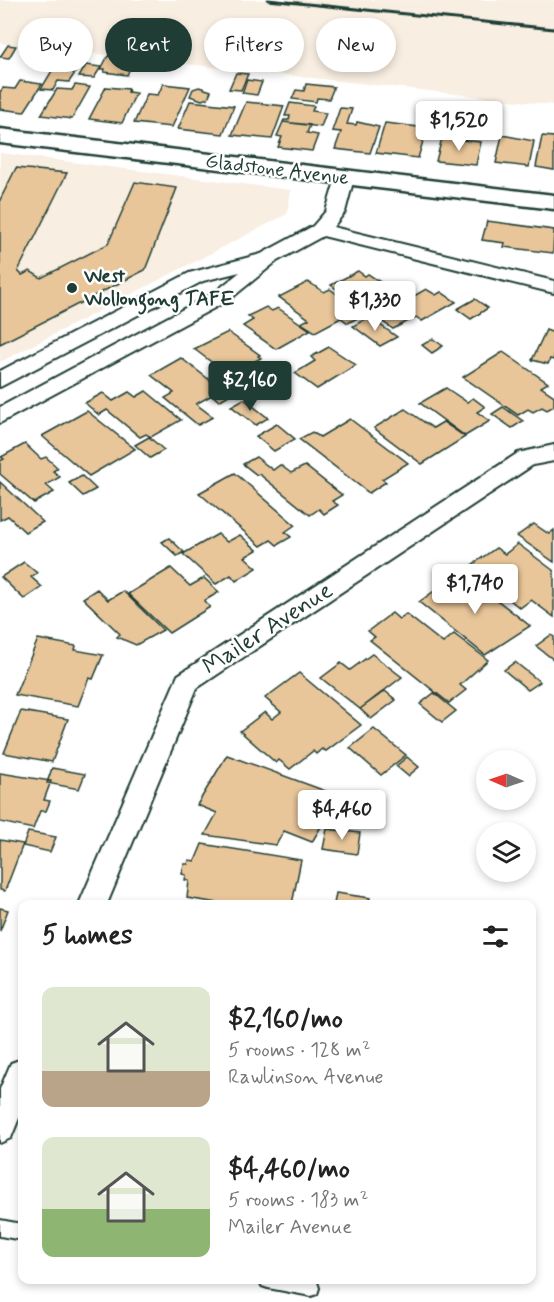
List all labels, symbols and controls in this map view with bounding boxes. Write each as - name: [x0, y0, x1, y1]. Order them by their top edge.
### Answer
- chip: Buy: [18, 18, 93, 72]
- chip: Rent: [105, 18, 192, 72]
- chip: Filters: [204, 18, 304, 72]
- chip: New: [316, 18, 396, 72]
- pin: $1,520: [410, 101, 508, 152]
- text: $1,520: [430, 107, 488, 134]
- street label: Gladstone Avenue: [204, 148, 350, 192]
- place label: West Wollongong TAFE: [83, 263, 235, 315]
- marker: West Wollongong TAFE: [65, 281, 79, 295]
- pin: $1,330: [326, 281, 424, 332]
- text: $1,330: [349, 287, 401, 314]
- pin: $2,160: [201, 361, 299, 412]
- text: $2,160: [222, 367, 278, 394]
- pin: $1,740: [426, 564, 524, 615]
- text: $1,740: [446, 570, 504, 597]
- street label: Mailer Avenue: [197, 575, 339, 683]
- north arrow: [476, 750, 536, 810]
- map controls: [476, 750, 536, 882]
- pin: $4,460: [293, 790, 391, 841]
- text: $4,460: [312, 796, 372, 823]
- button: layers: [476, 822, 536, 882]
- text: 5 homes: [42, 919, 133, 953]
- icon: filters: [479, 920, 512, 953]
- text: $2,160/mo: [228, 1003, 343, 1037]
- icon: home: [90, 1011, 162, 1083]
- text: 5 rooms · 128 m²: [228, 1037, 371, 1064]
- text: Rawlinson Avenue: [228, 1064, 384, 1091]
- text: $4,460/mo: [228, 1153, 350, 1187]
- icon: home: [90, 1161, 162, 1233]
- text: 5 rooms · 183 m²: [228, 1187, 368, 1214]
- text: Mailer Avenue: [228, 1214, 352, 1241]

